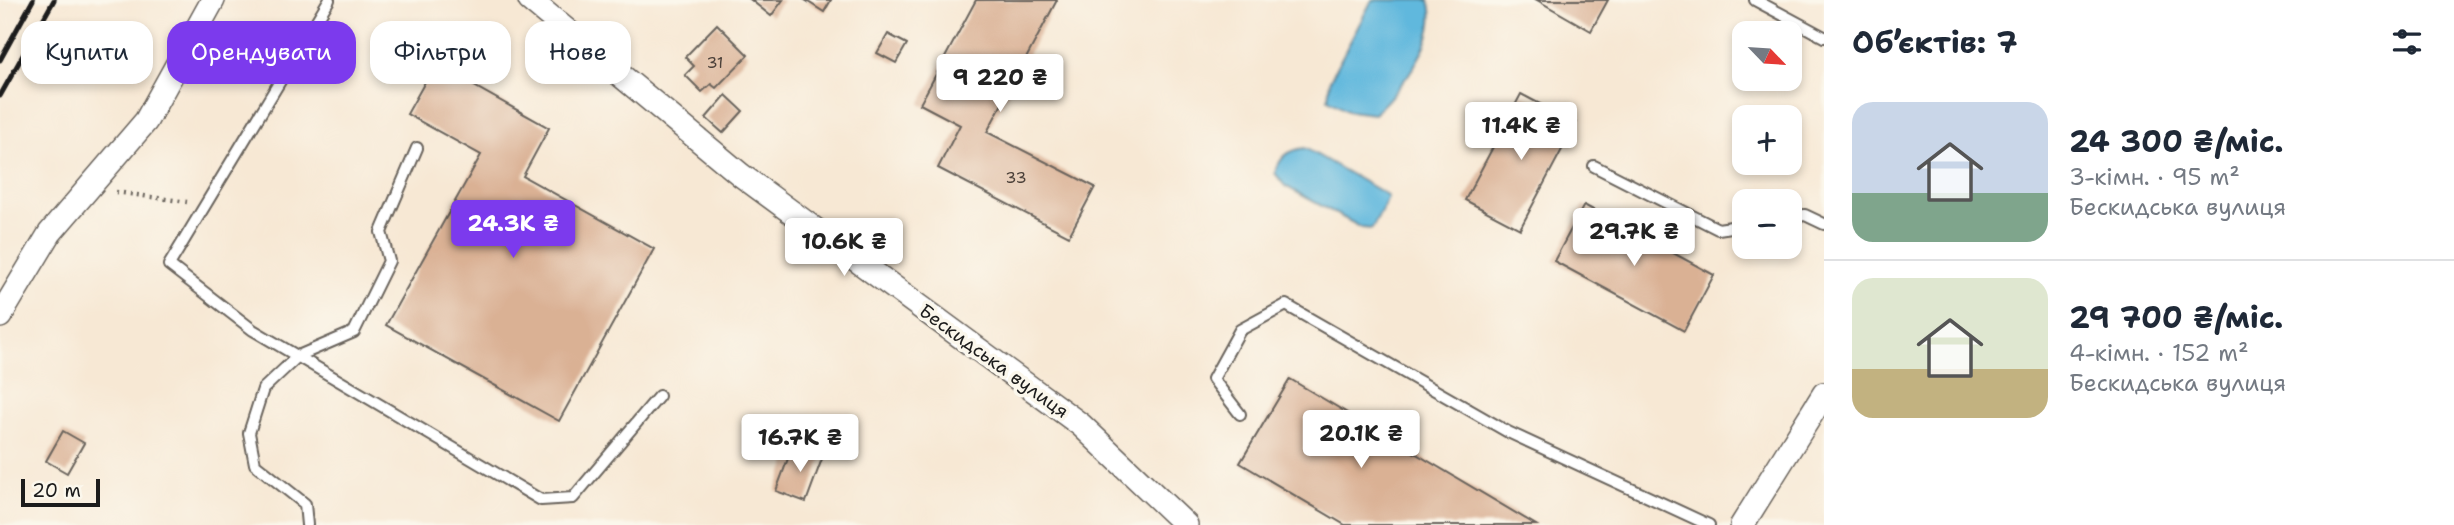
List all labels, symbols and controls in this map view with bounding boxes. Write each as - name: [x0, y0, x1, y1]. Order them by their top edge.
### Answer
- chip: Купити: [21, 21, 153, 84]
- chip: Орендувати: [167, 21, 356, 84]
- chip: Фільтри: [370, 21, 511, 84]
- chip: Нове: [525, 21, 631, 84]
- north arrow: [1732, 21, 1802, 91]
- map controls: [1732, 21, 1802, 259]
- text: Об’єктів: 7: [1852, 22, 2018, 63]
- icon: filters: [2388, 23, 2426, 61]
- house number: 31: [706, 52, 724, 73]
- pin: 9 220 ₴: [935, 54, 1065, 114]
- text: 9 220 ₴: [952, 62, 1048, 92]
- pin: 11.4K ₴: [1456, 102, 1586, 162]
- button: +: [1732, 105, 1802, 175]
- text: 11.4K ₴: [1481, 110, 1561, 140]
- text: 24 300 ₴/міс.: [2069, 121, 2284, 162]
- icon: home: [1908, 130, 1992, 214]
- text: 3-кімн. · 95 m²: [2069, 162, 2240, 192]
- house number: 33: [1005, 167, 1027, 188]
- button: −: [1732, 189, 1802, 259]
- text: Бескидська вулиця: [2069, 192, 2286, 222]
- pin: 24.3K ₴: [448, 201, 578, 260]
- text: 24.3K ₴: [467, 208, 559, 238]
- pin: 29.7K ₴: [1569, 208, 1699, 268]
- text: 29.7K ₴: [1589, 216, 1679, 246]
- pin: 10.6K ₴: [779, 218, 909, 278]
- text: 10.6K ₴: [801, 226, 887, 256]
- text: 29 700 ₴/міс.: [2069, 297, 2283, 338]
- street label: Бескидська вулиця: [914, 298, 1074, 424]
- icon: home: [1908, 306, 1992, 390]
- text: 4-кімн. · 152 m²: [2069, 338, 2249, 368]
- text: Бескидська вулиця: [2069, 368, 2286, 398]
- pin: 20.1K ₴: [1296, 410, 1426, 470]
- pin: 16.7K ₴: [735, 414, 865, 474]
- text: 20.1K ₴: [1319, 418, 1403, 448]
- text: 16.7K ₴: [758, 422, 842, 452]
- scale bar: [21, 476, 100, 508]
- text: 20 m: [32, 478, 81, 503]

